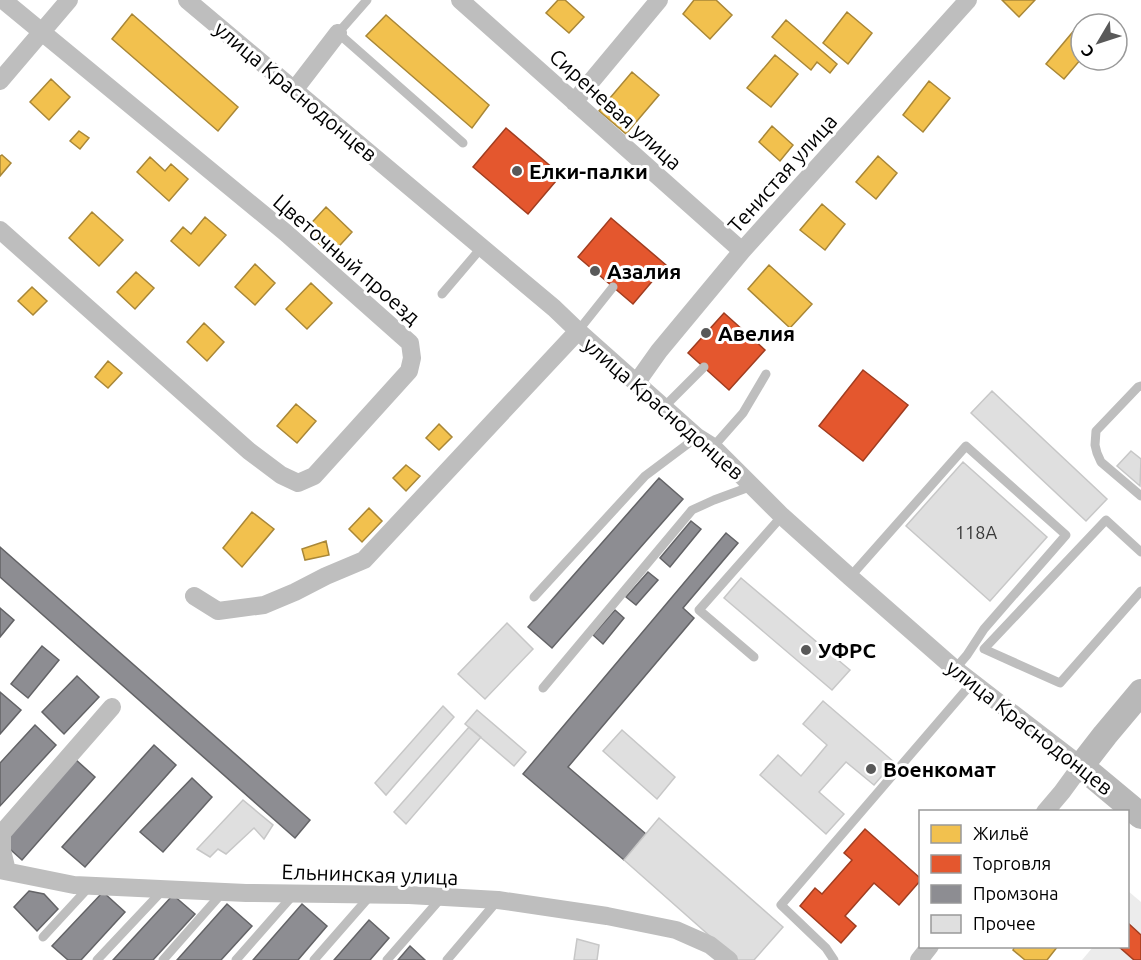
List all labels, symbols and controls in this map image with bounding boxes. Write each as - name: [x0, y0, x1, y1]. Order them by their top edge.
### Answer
- north arrow: [1069, 12, 1129, 72]
- street label: улица Краснодонцев: [210, 16, 382, 166]
- text: С: [1077, 42, 1098, 61]
- street label: Сиреневая улица: [545, 44, 687, 174]
- street label: Тенистая улица: [723, 109, 841, 237]
- place label: Елки-палки: [529, 159, 648, 183]
- marker: Елки-палки: [510, 164, 524, 178]
- street label: Цветочный проезд: [269, 189, 425, 329]
- place label: Азалия: [607, 259, 681, 283]
- marker: Азалия: [588, 264, 602, 278]
- place label: Авелия: [718, 321, 795, 345]
- marker: Авелия: [699, 326, 713, 340]
- street label: улица Краснодонцев: [579, 332, 749, 484]
- house number: 118А: [955, 522, 997, 542]
- place label: УФРС: [818, 638, 876, 662]
- marker: УФРС: [799, 643, 813, 657]
- street label: улица Краснодонцев: [942, 655, 1118, 799]
- place label: Военкомат: [883, 757, 996, 781]
- marker: Военкомат: [864, 762, 878, 776]
- legend: [919, 810, 1129, 948]
- text: Жильё: [973, 823, 1029, 843]
- text: Торговля: [973, 853, 1051, 873]
- street label: Ельнинская улица: [281, 859, 459, 889]
- text: Промзона: [973, 883, 1058, 903]
- text: Прочее: [973, 913, 1036, 933]

